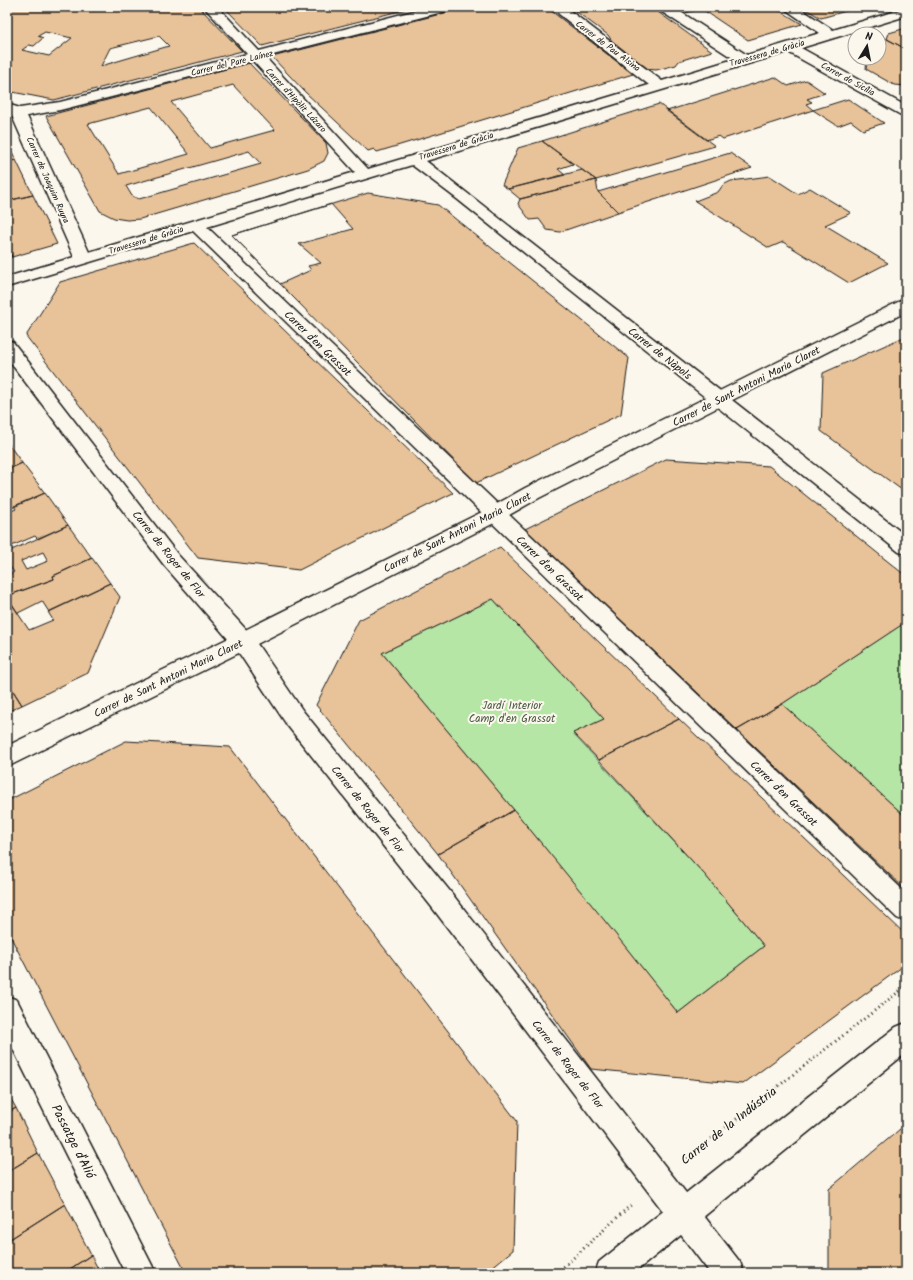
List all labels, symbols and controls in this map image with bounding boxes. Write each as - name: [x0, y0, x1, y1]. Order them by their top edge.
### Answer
- street label: Carrer de Pau Alsina: [572, 17, 643, 76]
- north arrow: [847, 26, 887, 66]
- text: N: [864, 28, 874, 47]
- street label: Travessera de Gràcia: [728, 36, 807, 71]
- street label: Carrer del Pare Laínez: [189, 46, 275, 81]
- street label: Carrer de Sicília: [818, 58, 878, 101]
- street label: Carrer d'Hipòlit Lázaro: [261, 64, 330, 136]
- street label: Travessera de Gràcia: [417, 128, 495, 165]
- street label: Carrer de Joaquim Ruyra: [22, 134, 73, 226]
- street label: Travessera de Gràcia: [107, 222, 185, 259]
- street label: Carrer d'en Grassot: [279, 307, 356, 381]
- street label: Carrer de Nàpols: [623, 323, 696, 385]
- street label: Carrer de Sant Antoni Maria Claret: [669, 341, 824, 432]
- street label: Carrer de Sant Antoni Maria Claret: [380, 487, 535, 578]
- street label: Carrer de Roger de Flor: [127, 507, 210, 603]
- street label: Carrer d'en Grassot: [511, 532, 588, 606]
- street label: Carrer de Sant Antoni Maria Claret: [91, 635, 247, 723]
- park label: Jardí Interior Camp d'en Grassot: [469, 697, 556, 728]
- street label: Carrer d'en Grassot: [745, 757, 822, 831]
- street label: Carrer de Roger de Flor: [326, 762, 409, 858]
- street label: Carrer de Roger de Flor: [527, 1016, 609, 1114]
- street label: Carrer de la Indústria: [676, 1082, 782, 1171]
- street label: Passatge d'Alió: [45, 1101, 101, 1184]

